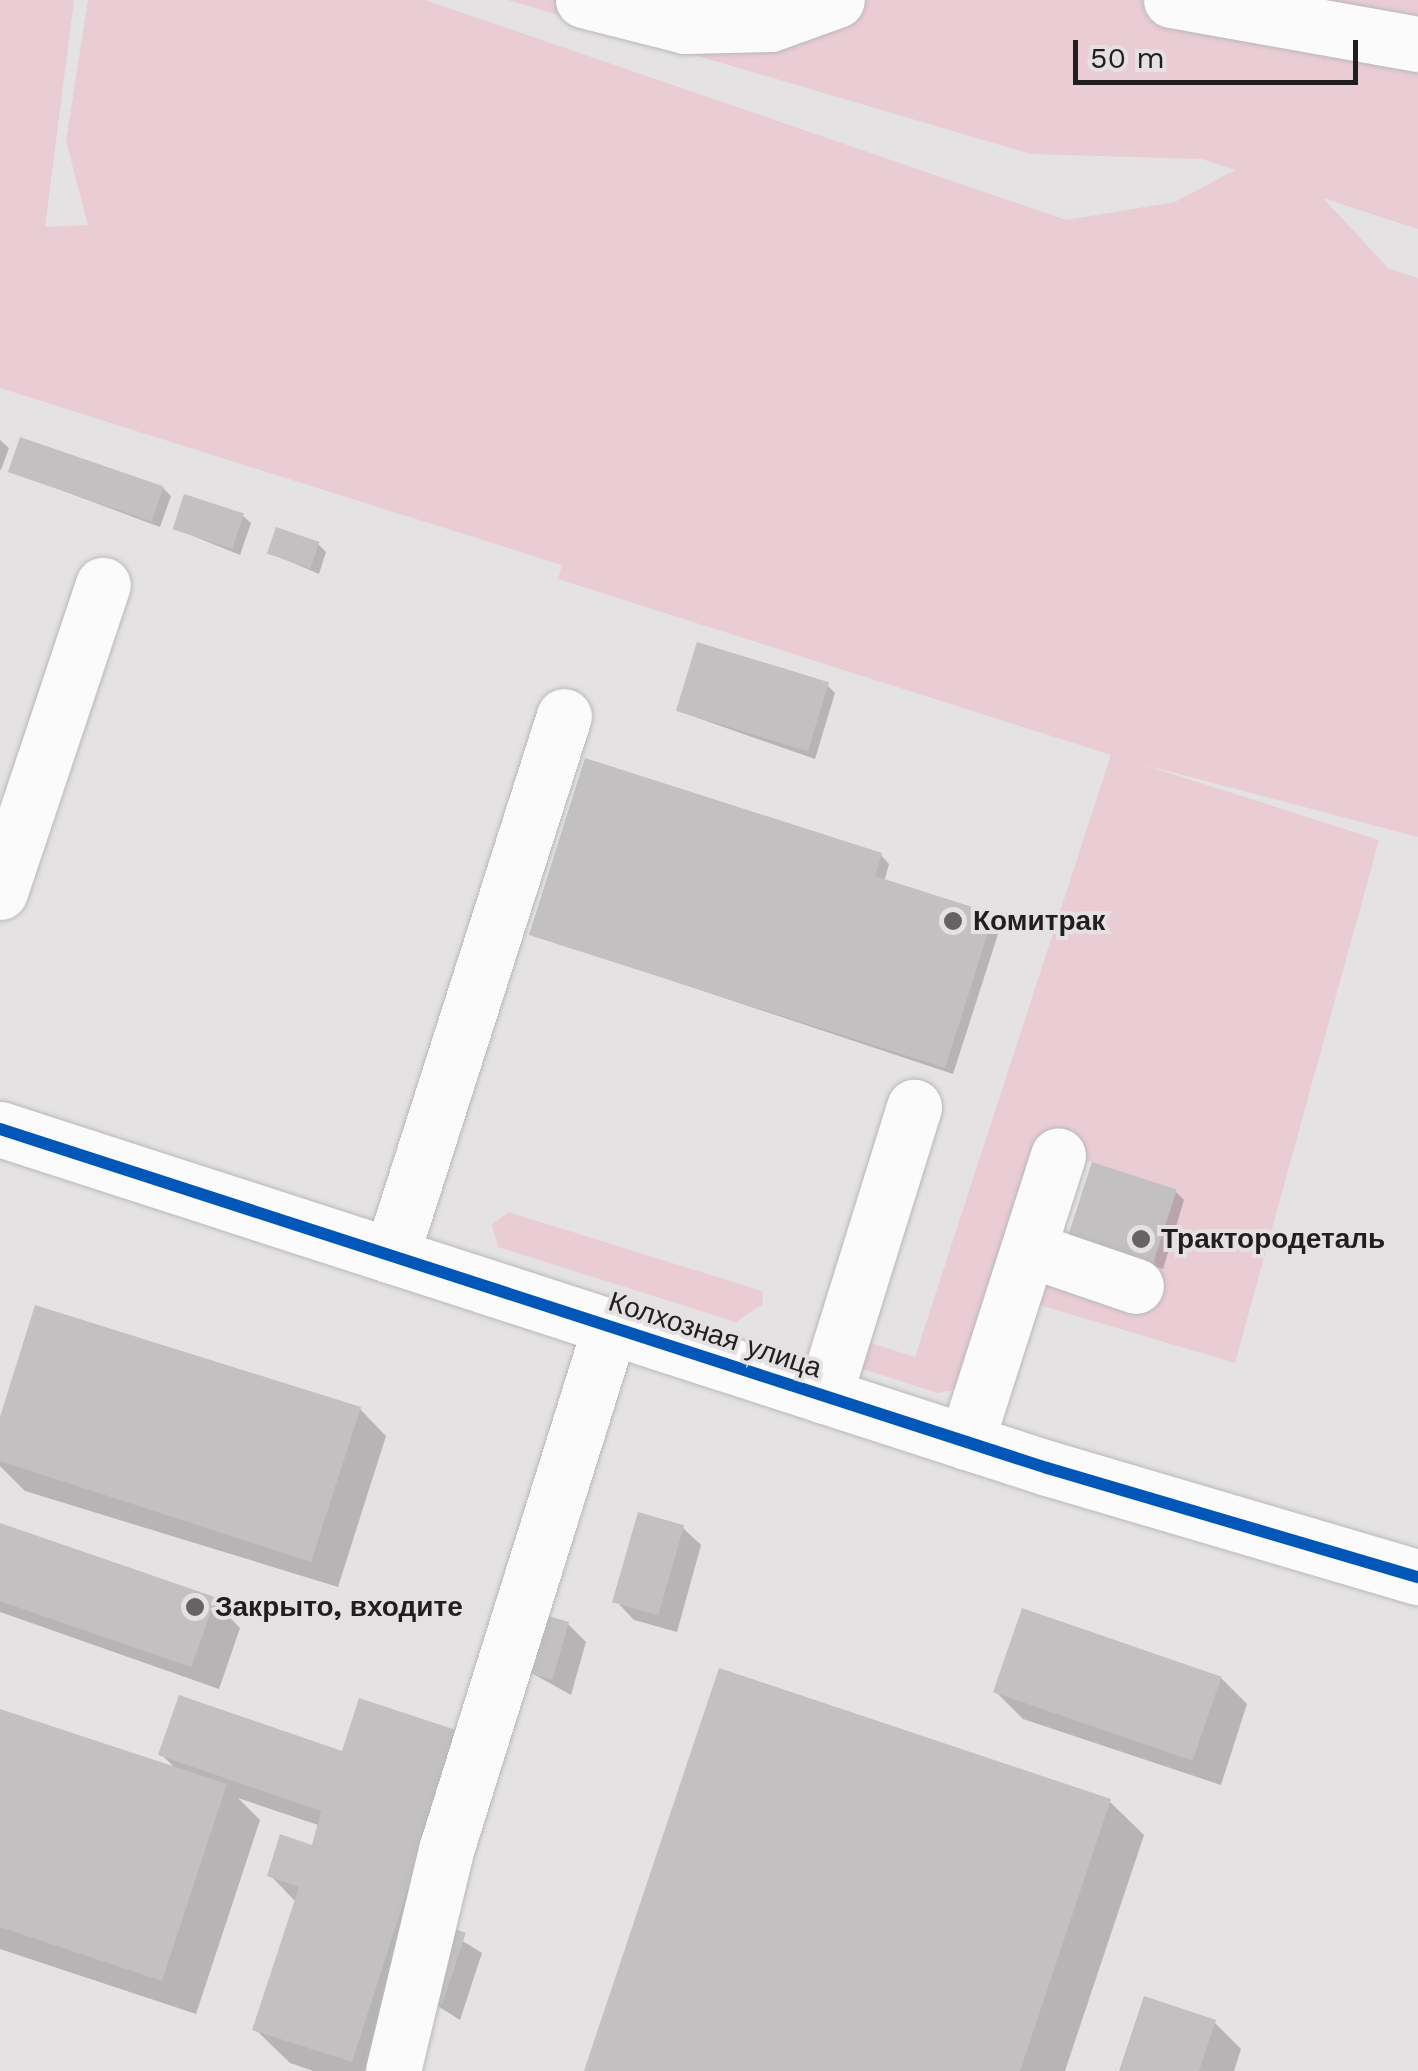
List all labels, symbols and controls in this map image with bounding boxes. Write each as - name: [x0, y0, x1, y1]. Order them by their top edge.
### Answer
- scale bar: [1078, 20, 1363, 82]
- text: 50 m: [1090, 40, 1165, 75]
- place label: Комитрак: [973, 904, 1105, 938]
- marker: Комитрак: [942, 910, 964, 932]
- place label: Трактородеталь: [1161, 1222, 1385, 1256]
- marker: Трактородеталь: [1130, 1228, 1152, 1250]
- street label: Колхозная улица: [604, 1285, 826, 1385]
- place label: Закрыто, входите: [215, 1590, 463, 1624]
- marker: Закрыто, входите: [184, 1596, 206, 1618]

